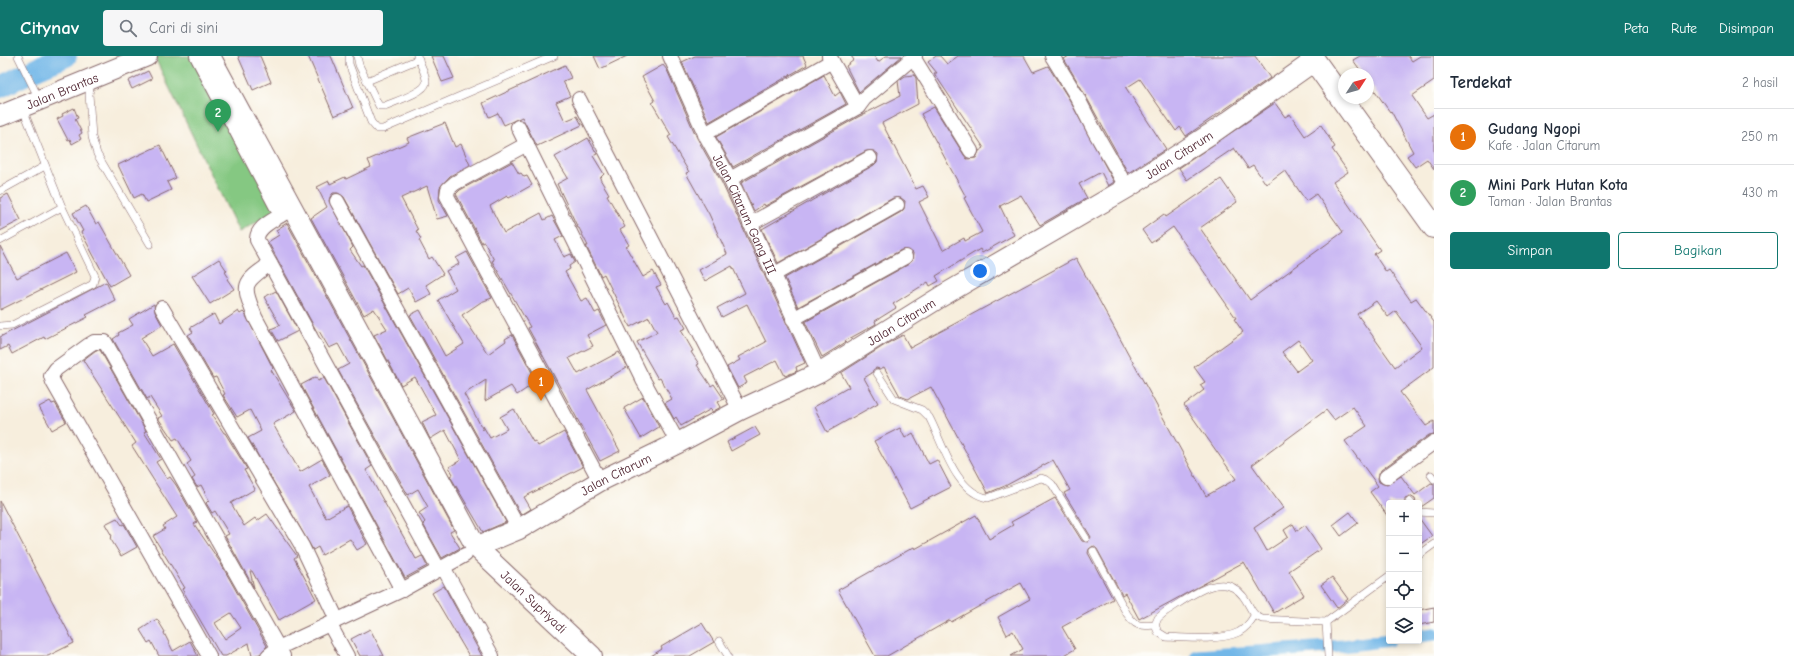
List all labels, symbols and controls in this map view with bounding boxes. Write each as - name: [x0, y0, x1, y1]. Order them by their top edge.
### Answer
- search box: [103, 10, 383, 46]
- text: Citynav: [20, 17, 79, 39]
- icon: search: [117, 17, 139, 39]
- text: Cari di sini: [149, 19, 218, 37]
- text: Peta: [1624, 20, 1649, 37]
- text: Rute: [1671, 20, 1697, 37]
- text: Disimpan: [1719, 20, 1774, 37]
- north arrow: [1338, 68, 1374, 104]
- street label: Jalan Brantas: [24, 70, 100, 112]
- text: Terdekat: [1450, 73, 1512, 92]
- text: 2 hasil: [1742, 75, 1778, 90]
- pin: 2: [205, 99, 231, 132]
- text: Gudang Ngopi: [1488, 120, 1581, 138]
- street label: Jalan Citarum: [1142, 128, 1216, 182]
- text: 1: [1460, 129, 1466, 144]
- text: 250 m: [1741, 129, 1778, 144]
- text: Kafe · Jalan Citarum: [1488, 138, 1600, 153]
- street label: Jalan Citarum Gang III: [710, 151, 780, 277]
- text: Mini Park Hutan Kota: [1488, 176, 1628, 194]
- text: 2: [1460, 185, 1466, 200]
- text: 430 m: [1742, 185, 1778, 200]
- text: Taman · Jalan Brantas: [1488, 194, 1612, 209]
- button: Simpan: [1450, 232, 1610, 269]
- button: Bagikan: [1618, 232, 1778, 269]
- your location: [970, 261, 990, 281]
- street label: Jalan Citarum: [865, 295, 938, 349]
- pin: 1: [528, 368, 554, 401]
- street label: Jalan Citarum: [578, 450, 654, 499]
- map controls: [1386, 500, 1422, 644]
- button: +: [1386, 500, 1422, 536]
- button: −: [1386, 536, 1422, 572]
- street label: Jalan Supriyadi: [498, 567, 570, 636]
- button: locate: [1386, 572, 1422, 608]
- button: layers: [1386, 608, 1422, 644]

